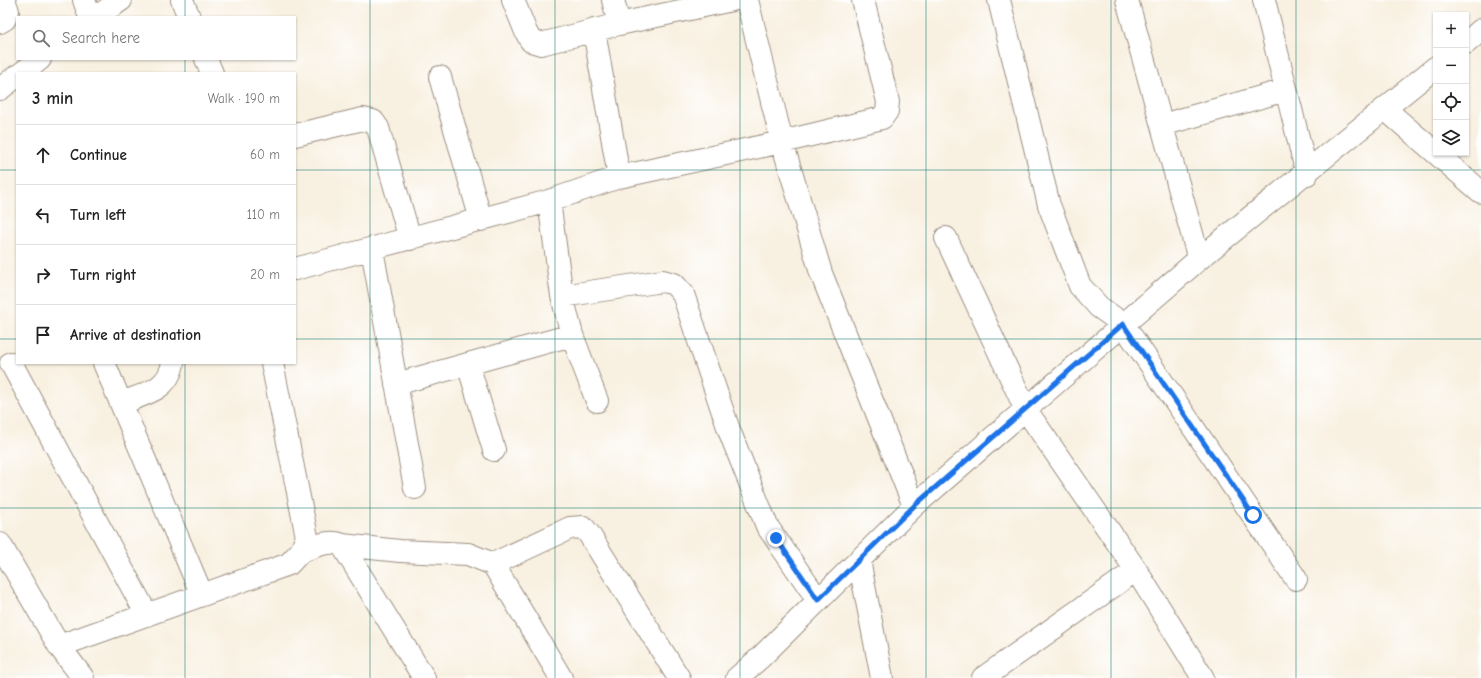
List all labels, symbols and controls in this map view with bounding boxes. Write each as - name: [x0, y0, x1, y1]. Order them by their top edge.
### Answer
- map controls: [1433, 12, 1469, 156]
- button: +: [1433, 12, 1469, 48]
- search box: [16, 16, 296, 60]
- icon: search: [30, 27, 52, 49]
- text: Search here: [62, 29, 140, 47]
- button: −: [1433, 48, 1469, 84]
- button: locate: [1433, 84, 1469, 120]
- text: 3 min: [32, 89, 73, 108]
- text: Walk · 190 m: [208, 91, 280, 106]
- button: layers: [1433, 120, 1469, 156]
- icon: ahead: [32, 144, 54, 166]
- text: Continue: [70, 146, 127, 164]
- text: 60 m: [250, 147, 280, 162]
- icon: left: [32, 204, 54, 226]
- text: Turn left: [70, 206, 126, 224]
- text: 110 m: [247, 207, 280, 222]
- icon: right: [32, 264, 54, 286]
- text: Turn right: [70, 266, 136, 284]
- text: 20 m: [250, 267, 280, 282]
- icon: arrive: [32, 324, 54, 346]
- text: Arrive at destination: [70, 326, 201, 344]
- route start: [1244, 506, 1262, 524]
- route end: [767, 529, 785, 547]

